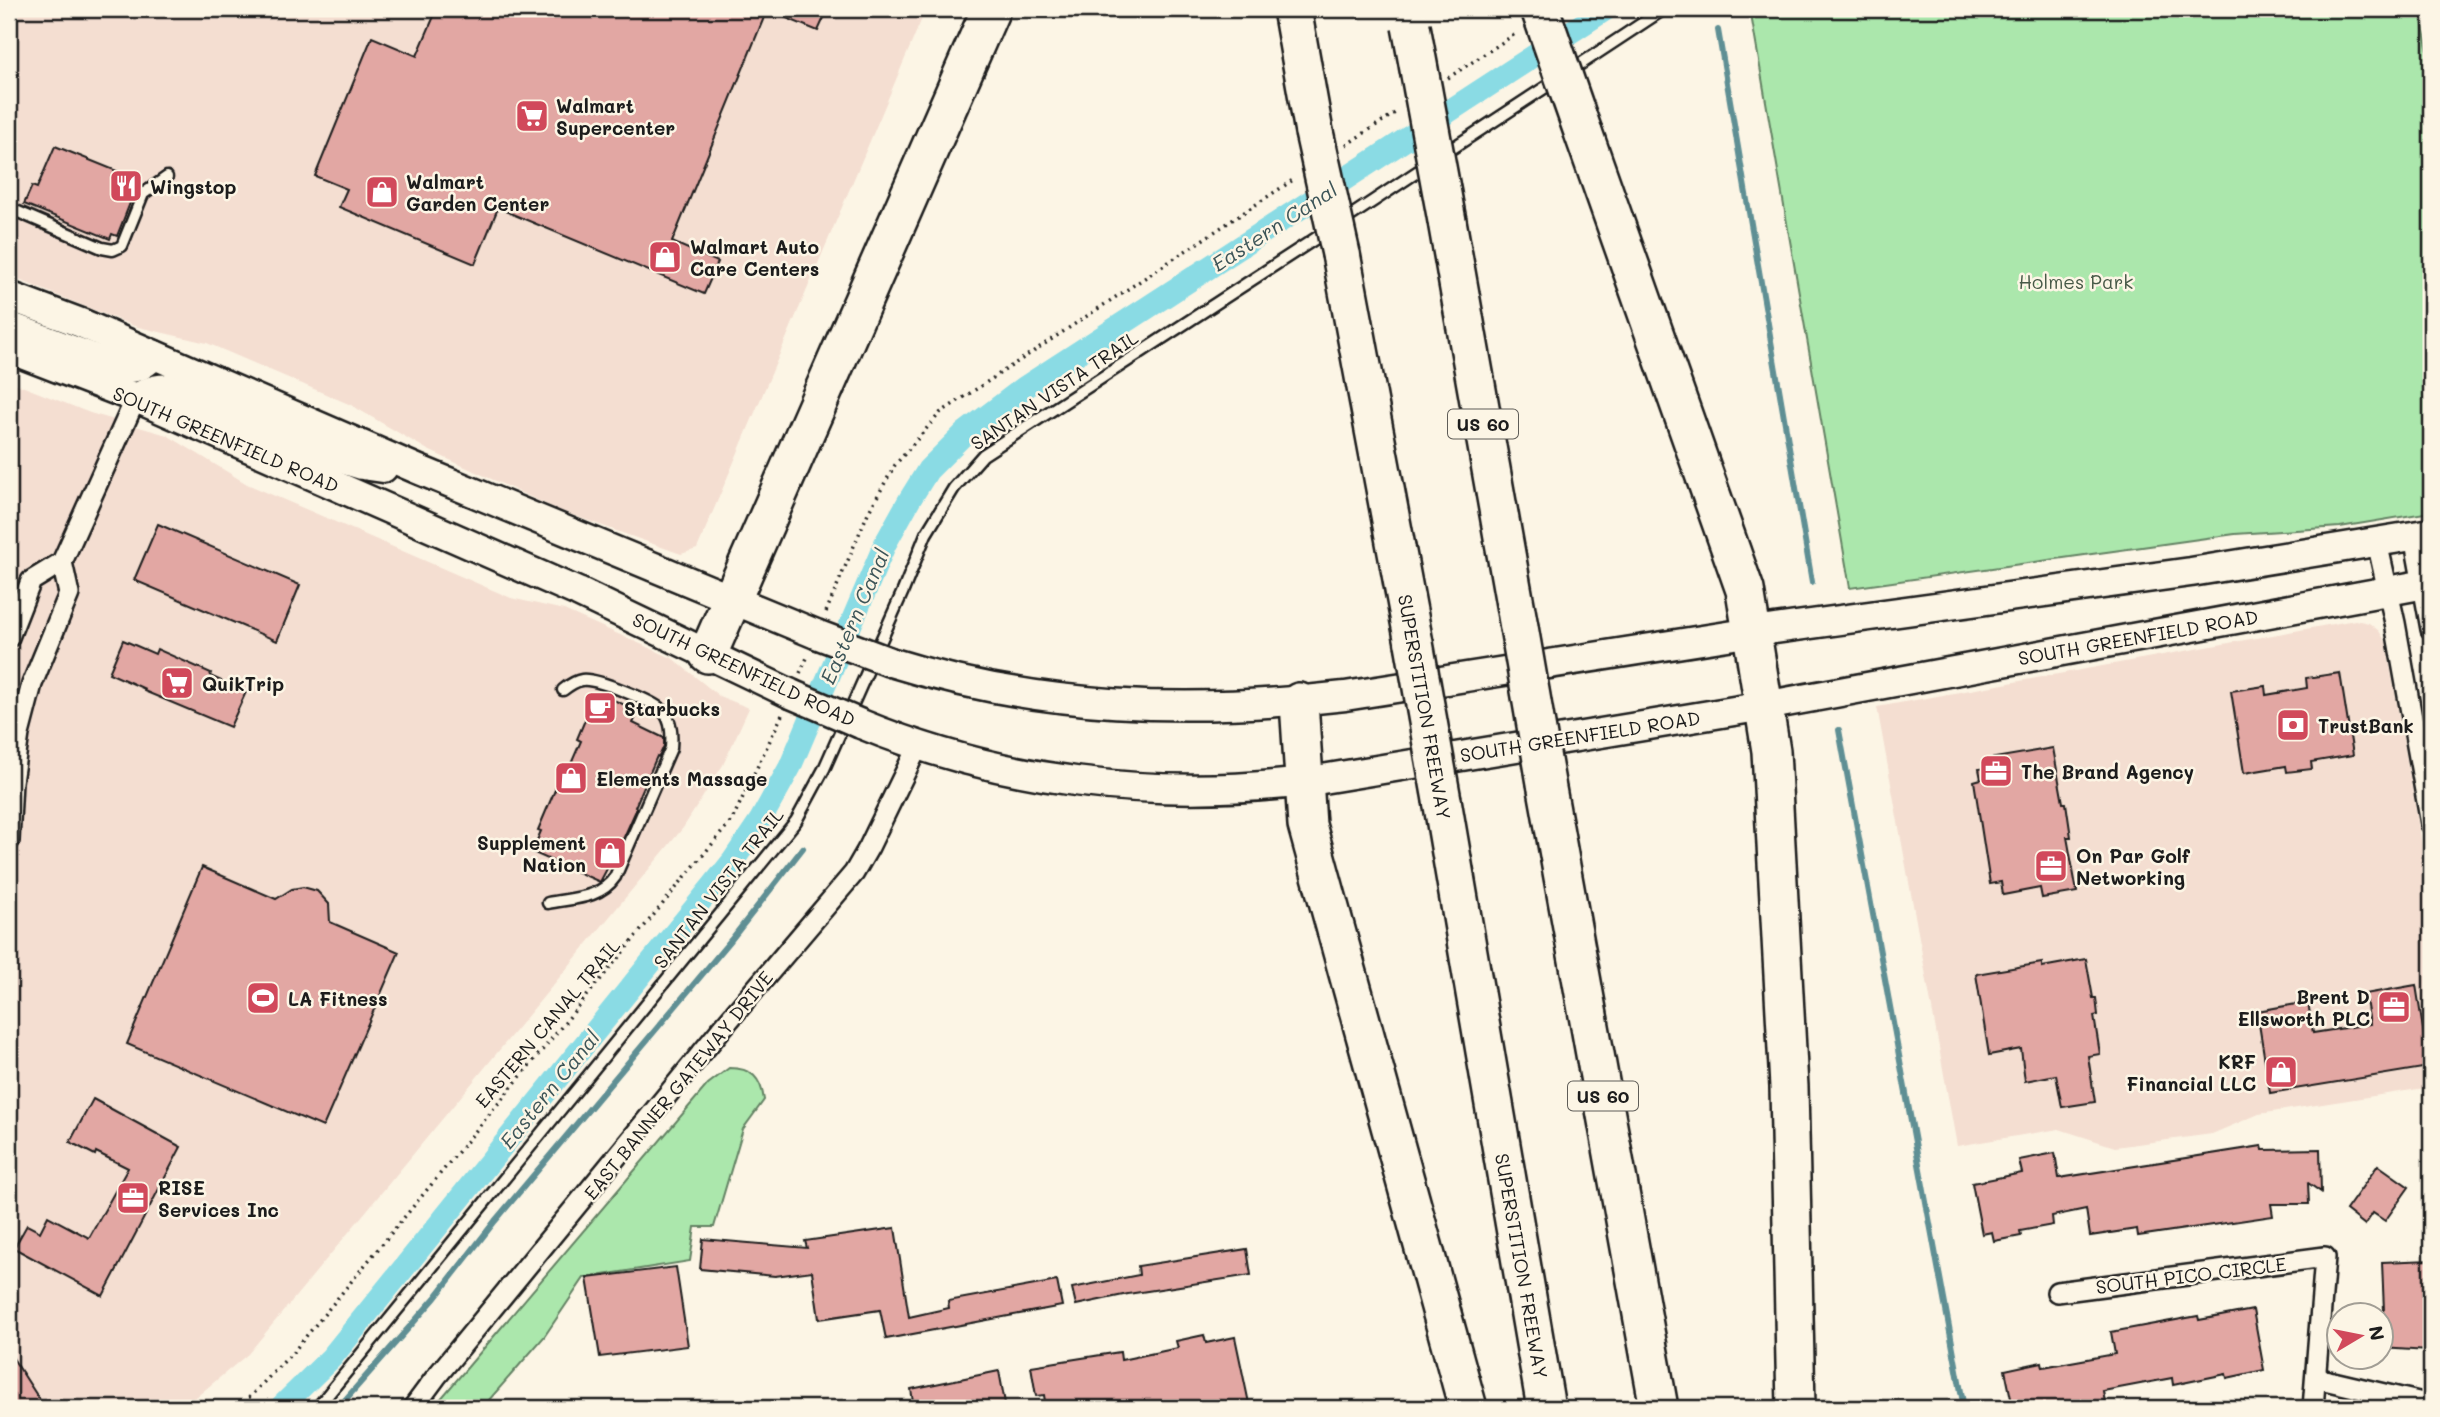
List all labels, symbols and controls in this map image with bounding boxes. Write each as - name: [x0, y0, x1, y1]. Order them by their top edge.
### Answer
- place label: Walmart Supercenter: [556, 93, 675, 140]
- supermarket icon: Walmart Supercenter: [513, 97, 551, 135]
- restaurant icon: Wingstop: [107, 167, 145, 205]
- place label: Walmart Garden Center: [406, 169, 549, 216]
- shop icon: Walmart Garden Center: [363, 173, 401, 211]
- place label: Wingstop: [150, 174, 236, 199]
- water label: Eastern Canal: [1206, 175, 1343, 277]
- place label: Walmart Auto Care Centers: [690, 234, 819, 281]
- shop icon: Walmart Auto Care Centers: [646, 238, 684, 276]
- park label: Holmes Park: [2019, 269, 2133, 294]
- street label: SANTAN VISTA TRAIL: [965, 325, 1143, 455]
- street label: SOUTH GREENFIELD ROAD: [109, 380, 343, 498]
- road number: US 60: [1448, 410, 1518, 438]
- water label: Eastern Canal: [813, 544, 895, 688]
- street label: SUPERSTITION FREEWAY: [1393, 592, 1457, 822]
- street label: SOUTH GREENFIELD ROAD: [2016, 604, 2260, 670]
- street label: SOUTH GREENFIELD ROAD: [629, 606, 859, 732]
- supermarket icon: QuikTrip: [158, 664, 196, 702]
- place label: QuikTrip: [202, 671, 284, 696]
- cafe icon: Starbucks: [581, 689, 619, 727]
- place label: Starbucks: [624, 696, 720, 721]
- street label: SOUTH GREENFIELD ROAD: [1458, 705, 1702, 767]
- bank icon: TrustBank: [2274, 706, 2312, 744]
- place label: TrustBank: [2318, 713, 2414, 738]
- office icon: The Brand Agency: [1977, 752, 2015, 790]
- shop icon: Elements Massage: [552, 759, 590, 797]
- place label: The Brand Agency: [2021, 759, 2194, 784]
- place label: Elements Massage: [596, 766, 767, 791]
- street label: SANTAN VISTA TRAIL: [648, 803, 788, 973]
- place label: Supplement Nation: [477, 830, 586, 877]
- shop icon: Supplement Nation: [591, 834, 629, 872]
- place label: On Par Golf Networking: [2076, 843, 2191, 890]
- office icon: On Par Golf Networking: [2032, 847, 2070, 885]
- street label: EASTERN CANAL TRAIL: [469, 934, 625, 1112]
- street label: EAST BANNER GATEWAY DRIVE: [578, 965, 778, 1204]
- sports icon: LA Fitness: [244, 979, 282, 1017]
- place label: Brent D Ellsworth PLC: [2238, 984, 2370, 1031]
- place label: LA Fitness: [288, 986, 388, 1011]
- office icon: Brent D Ellsworth PLC: [2375, 988, 2413, 1026]
- water label: Eastern Canal: [493, 1024, 605, 1154]
- place label: KRF Financial LLC: [2126, 1049, 2256, 1096]
- shop icon: KRF Financial LLC: [2262, 1053, 2300, 1091]
- road number: US 60: [1568, 1082, 1638, 1111]
- street label: SUPERSTITION FREEWAY: [1490, 1151, 1554, 1381]
- place label: RISE Services Inc: [158, 1175, 279, 1222]
- office icon: RISE Services Inc: [114, 1179, 152, 1217]
- street label: SOUTH PICO CIRCLE: [2094, 1251, 2288, 1299]
- north arrow: [2324, 1302, 2394, 1372]
- text: N: [2364, 1324, 2391, 1342]

